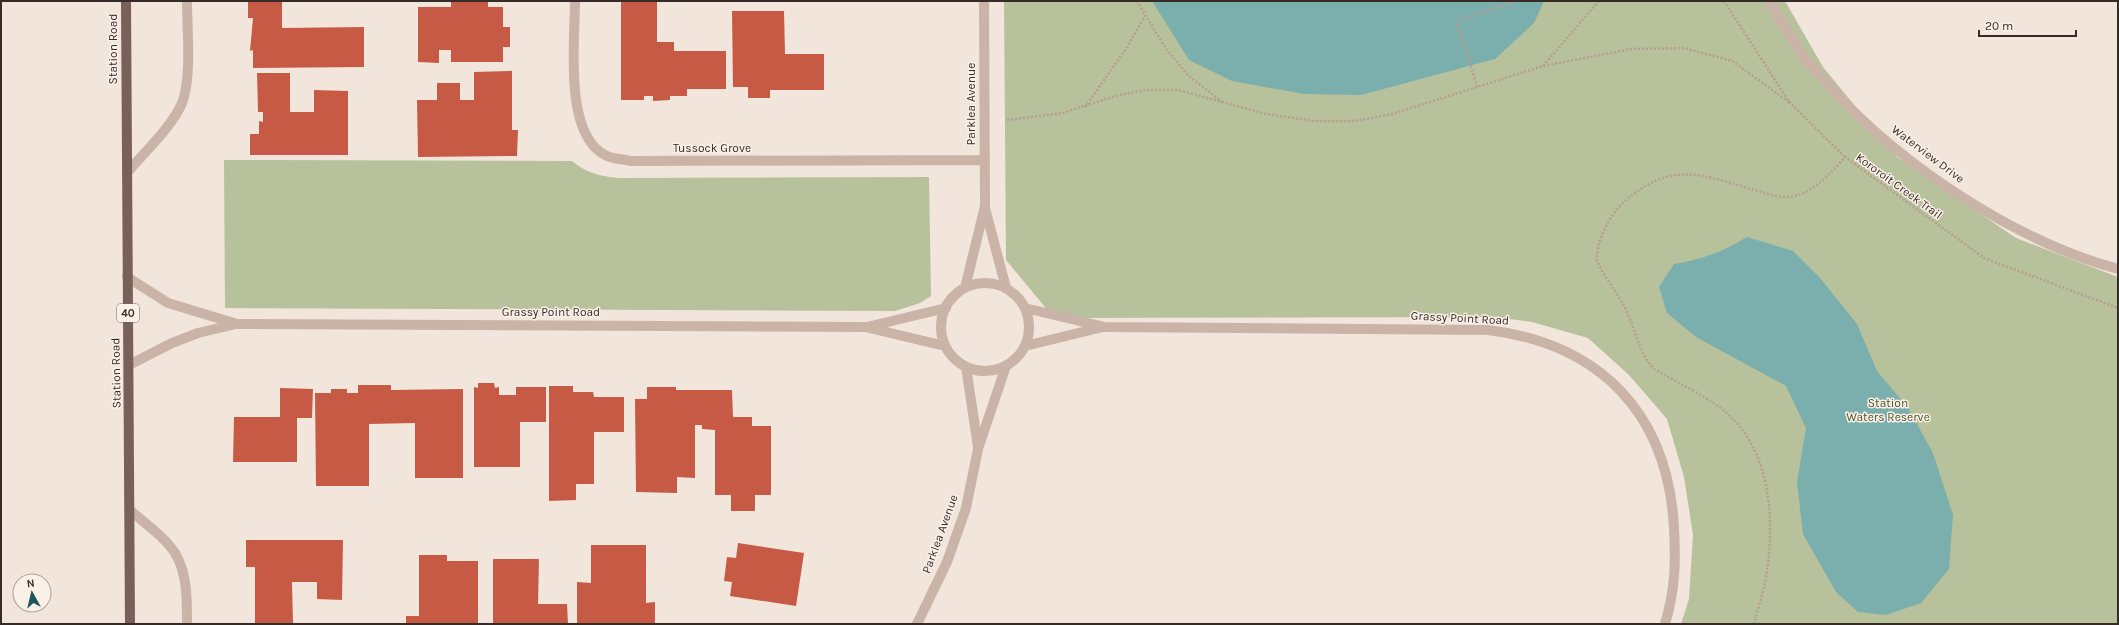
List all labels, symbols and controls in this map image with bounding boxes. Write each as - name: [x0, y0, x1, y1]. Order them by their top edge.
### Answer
- scale bar: [1979, 12, 2076, 38]
- street label: Station Road: [106, 14, 120, 84]
- text: 20 m: [1985, 19, 2013, 33]
- street label: Parklea Avenue: [964, 63, 978, 145]
- street label: Waterview Drive: [1889, 122, 1967, 186]
- street label: Tussock Grove: [673, 141, 751, 155]
- street label: Kororoit Creek Trail: [1853, 150, 1945, 222]
- road number: 40: [117, 304, 139, 322]
- street label: Grassy Point Road: [502, 305, 600, 319]
- street label: Grassy Point Road: [1410, 308, 1510, 328]
- street label: Station Road: [108, 338, 124, 408]
- park label: Station Waters Reserve: [1846, 396, 1930, 424]
- street label: Parklea Avenue: [919, 493, 961, 575]
- north arrow: [12, 573, 52, 613]
- text: N: [26, 577, 35, 591]

